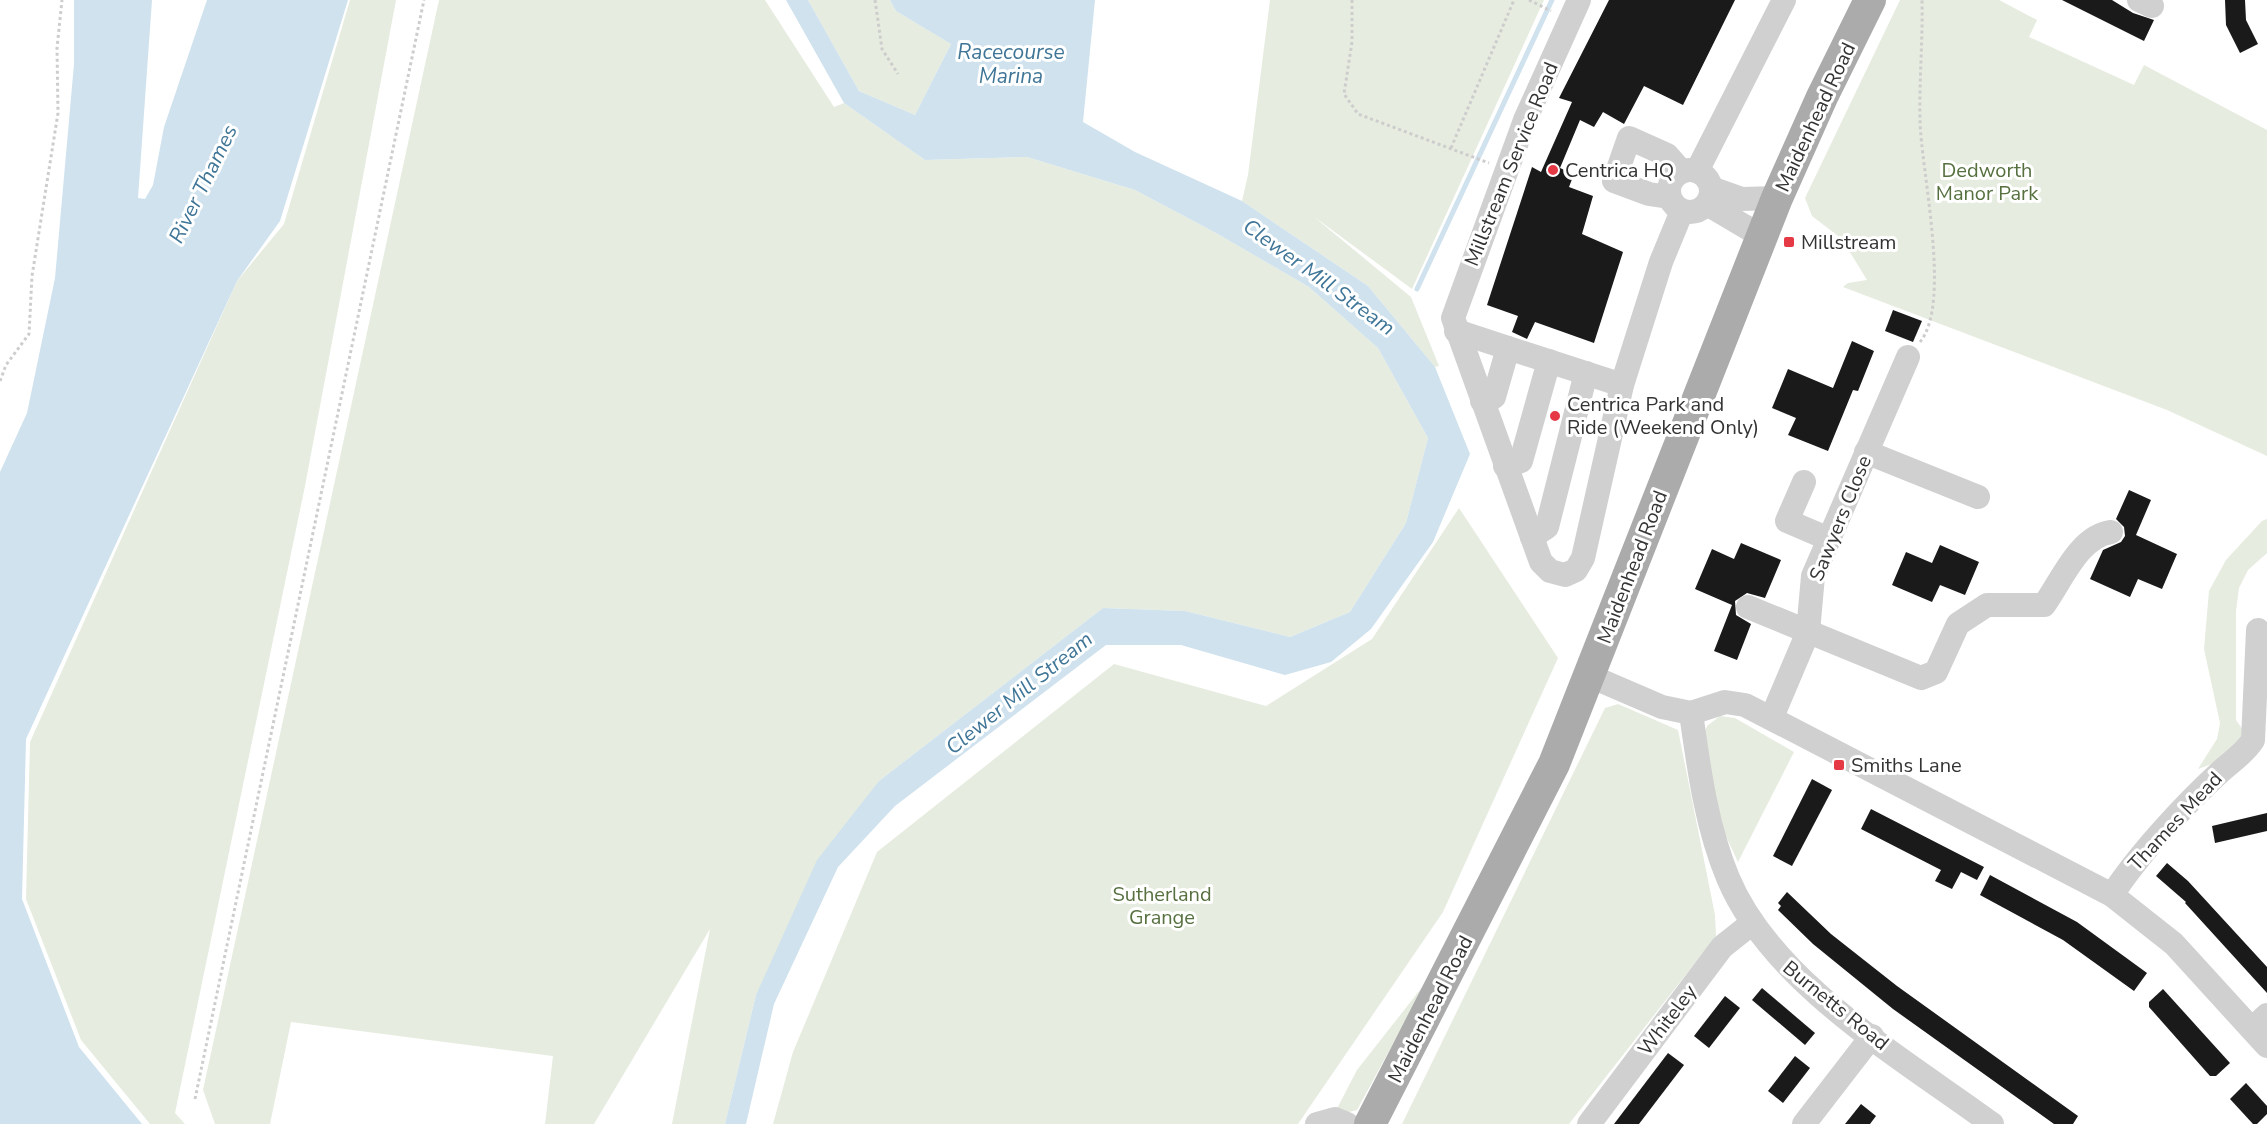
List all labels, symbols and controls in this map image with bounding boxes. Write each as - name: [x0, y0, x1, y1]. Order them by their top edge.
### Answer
- water label: Racecourse Marina: [957, 38, 1065, 90]
- street label: Maidenhead Road: [1769, 38, 1862, 196]
- street label: Millstream Service Road: [1458, 58, 1565, 270]
- water label: River Thames: [162, 120, 244, 248]
- place label: Centrica HQ: [1565, 157, 1674, 184]
- park label: Dedworth Manor Park: [1936, 157, 2039, 207]
- marker: Centrica HQ: [1546, 163, 1560, 177]
- water label: Clewer Mill Stream: [1237, 212, 1401, 342]
- place label: Millstream: [1801, 229, 1896, 256]
- marker: Millstream: [1782, 235, 1796, 249]
- place label: Centrica Park and Ride (Weekend Only): [1567, 391, 1759, 441]
- marker: Centrica Park and Ride (Weekend Only): [1548, 409, 1562, 423]
- street label: Sawyers Close: [1803, 451, 1878, 585]
- street label: Maidenhead Road: [1591, 487, 1674, 648]
- water label: Clewer Mill Stream: [940, 625, 1098, 761]
- place label: Smiths Lane: [1851, 752, 1962, 779]
- marker: Smiths Lane: [1832, 758, 1846, 772]
- street label: Thames Mead: [2122, 766, 2228, 877]
- park label: Sutherland Grange: [1112, 881, 1212, 931]
- street label: Maidenhead Road: [1382, 931, 1479, 1087]
- street label: Burnetts Road: [1777, 954, 1894, 1056]
- street label: Whiteley: [1632, 979, 1703, 1061]

